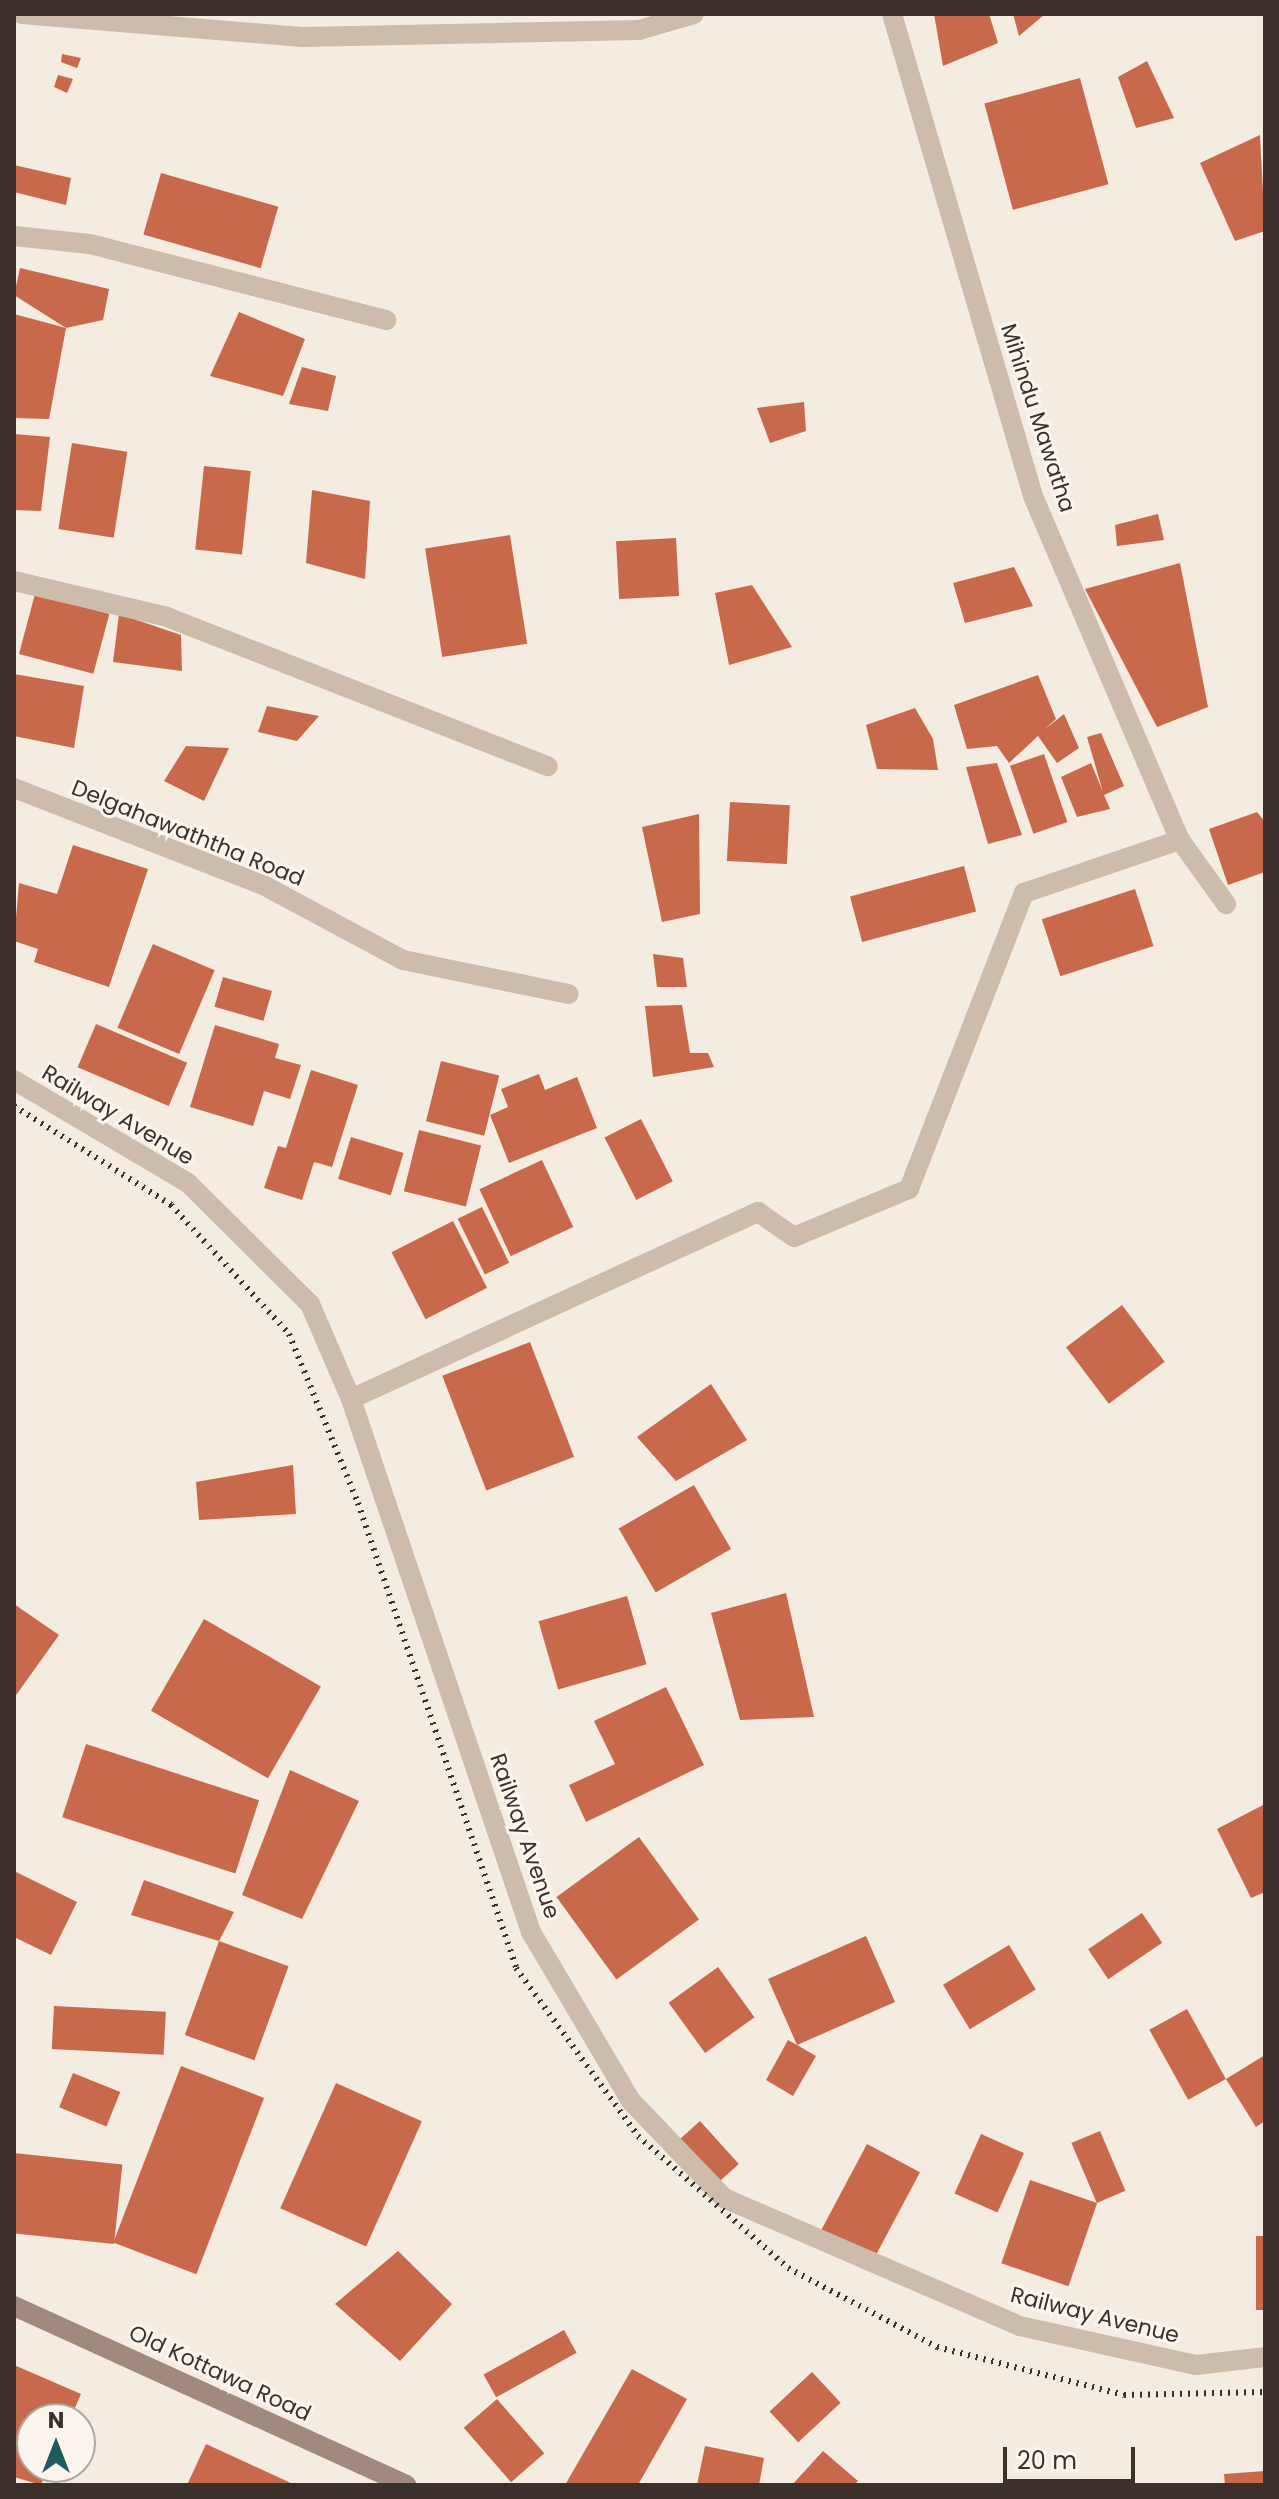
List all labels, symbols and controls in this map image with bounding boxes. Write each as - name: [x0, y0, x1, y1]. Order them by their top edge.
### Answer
- street label: Mihindu Mawatha: [995, 321, 1081, 515]
- street label: Delgahawaththa Road: [68, 774, 308, 892]
- street label: Railway Avenue: [37, 1059, 199, 1171]
- street label: Railway Avenue: [484, 1750, 566, 1922]
- street label: Railway Avenue: [1008, 2281, 1182, 2349]
- street label: Old Kottawa Road: [125, 2319, 315, 2427]
- north arrow: [16, 2403, 96, 2483]
- text: N: [48, 2405, 64, 2436]
- scale bar: [1007, 2431, 1139, 2481]
- text: 20 m: [1017, 2444, 1077, 2477]

